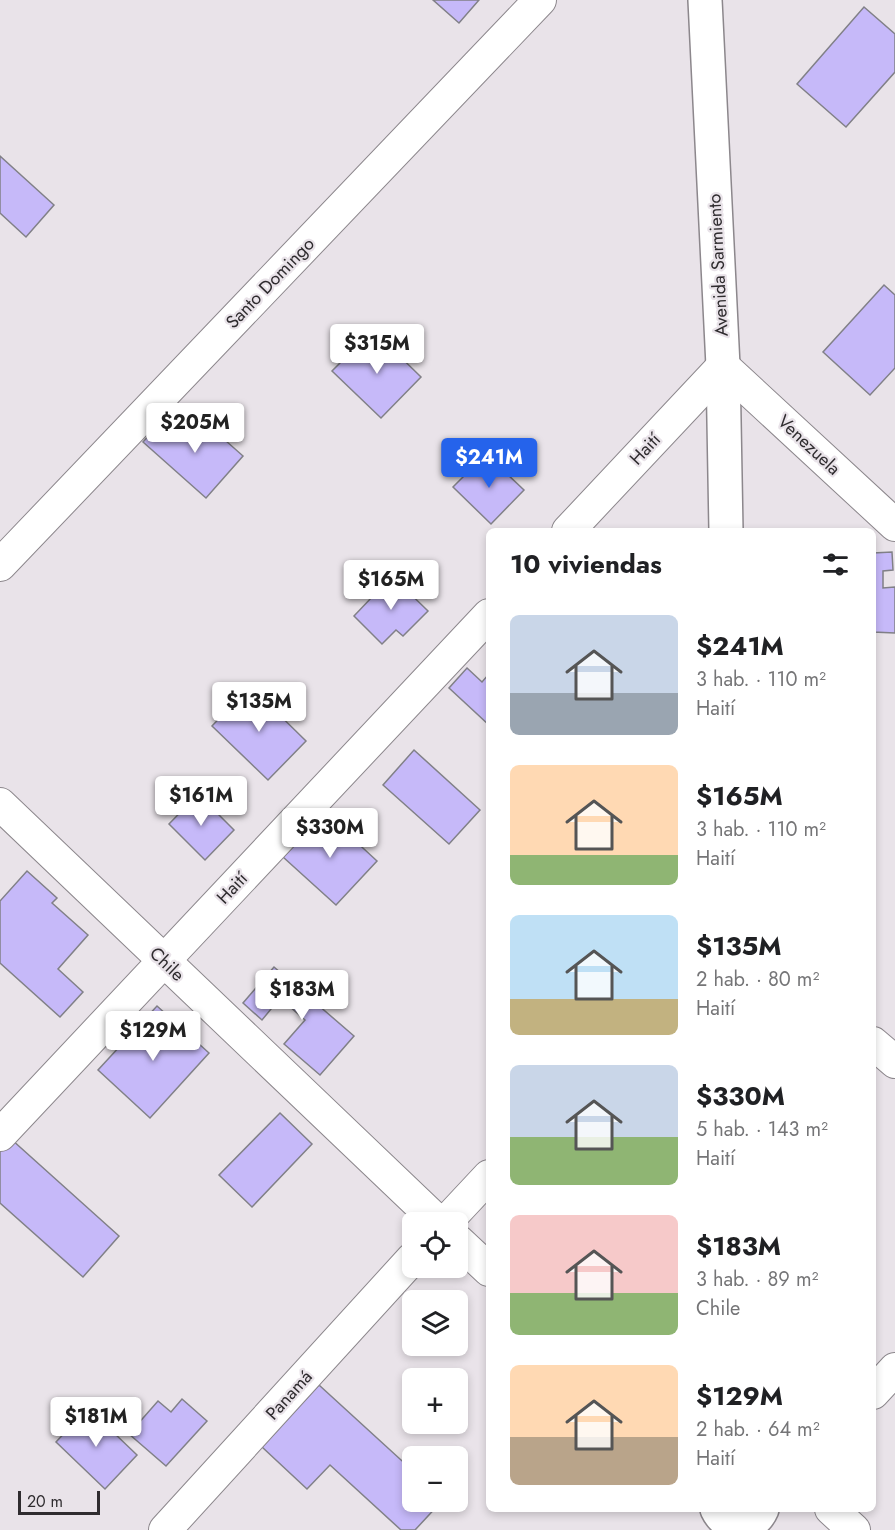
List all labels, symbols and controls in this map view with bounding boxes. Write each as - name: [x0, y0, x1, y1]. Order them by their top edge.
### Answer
- street label: Avenida Sarmiento: [701, 193, 735, 337]
- street label: Santo Domingo: [220, 231, 320, 334]
- pin: $315M: [335, 324, 419, 375]
- text: $315M: [344, 329, 410, 358]
- pin: $205M: [153, 403, 237, 454]
- text: $205M: [160, 408, 230, 437]
- street label: Venezuela: [772, 409, 846, 481]
- street label: Haití: [623, 426, 667, 471]
- pin: $241M: [447, 438, 531, 489]
- text: $241M: [455, 443, 523, 472]
- text: 10 viviendas: [510, 545, 662, 583]
- icon: filters: [819, 548, 852, 581]
- pin: $165M: [349, 560, 433, 611]
- text: $165M: [358, 565, 424, 594]
- text: $241M: [696, 627, 784, 665]
- icon: home: [558, 639, 630, 711]
- text: 3 hab. · 110 m²: [696, 665, 826, 694]
- pin: $135M: [217, 682, 301, 733]
- text: $135M: [226, 687, 292, 716]
- text: Haití: [696, 694, 735, 723]
- pin: $161M: [159, 776, 243, 827]
- text: $165M: [696, 777, 783, 815]
- text: $161M: [169, 781, 233, 810]
- icon: home: [558, 789, 630, 861]
- pin: $330M: [288, 808, 372, 859]
- text: $330M: [296, 813, 364, 842]
- text: 3 hab. · 110 m²: [696, 815, 826, 844]
- text: Haití: [696, 844, 735, 873]
- street label: Haití: [210, 865, 254, 910]
- text: $135M: [696, 927, 782, 965]
- icon: home: [558, 939, 630, 1011]
- street label: Chile: [144, 941, 190, 987]
- text: 2 hab. · 80 m²: [696, 965, 819, 994]
- pin: $183M: [260, 970, 344, 1021]
- text: $183M: [269, 975, 335, 1004]
- text: Haití: [696, 994, 735, 1023]
- pin: $129M: [111, 1011, 195, 1062]
- text: $129M: [120, 1016, 186, 1045]
- text: $330M: [696, 1077, 785, 1115]
- icon: home: [558, 1089, 630, 1161]
- text: 5 hab. · 143 m²: [696, 1115, 828, 1144]
- text: Haití: [696, 1144, 735, 1173]
- map controls: [402, 1212, 468, 1512]
- button: locate: [402, 1212, 468, 1278]
- text: $183M: [696, 1227, 781, 1265]
- icon: home: [558, 1239, 630, 1311]
- text: 3 hab. · 89 m²: [696, 1265, 818, 1294]
- button: layers: [402, 1290, 468, 1356]
- text: Chile: [696, 1294, 740, 1323]
- street label: Panamá: [260, 1364, 318, 1426]
- button: +: [402, 1368, 468, 1434]
- text: $129M: [696, 1377, 783, 1415]
- icon: home: [558, 1389, 630, 1461]
- pin: $181M: [54, 1397, 138, 1448]
- text: $181M: [64, 1402, 128, 1431]
- text: 2 hab. · 64 m²: [696, 1415, 820, 1444]
- text: Haití: [696, 1444, 735, 1473]
- button: −: [402, 1446, 468, 1512]
- scale bar: [18, 1488, 100, 1516]
- text: 20 m: [27, 1490, 63, 1513]

